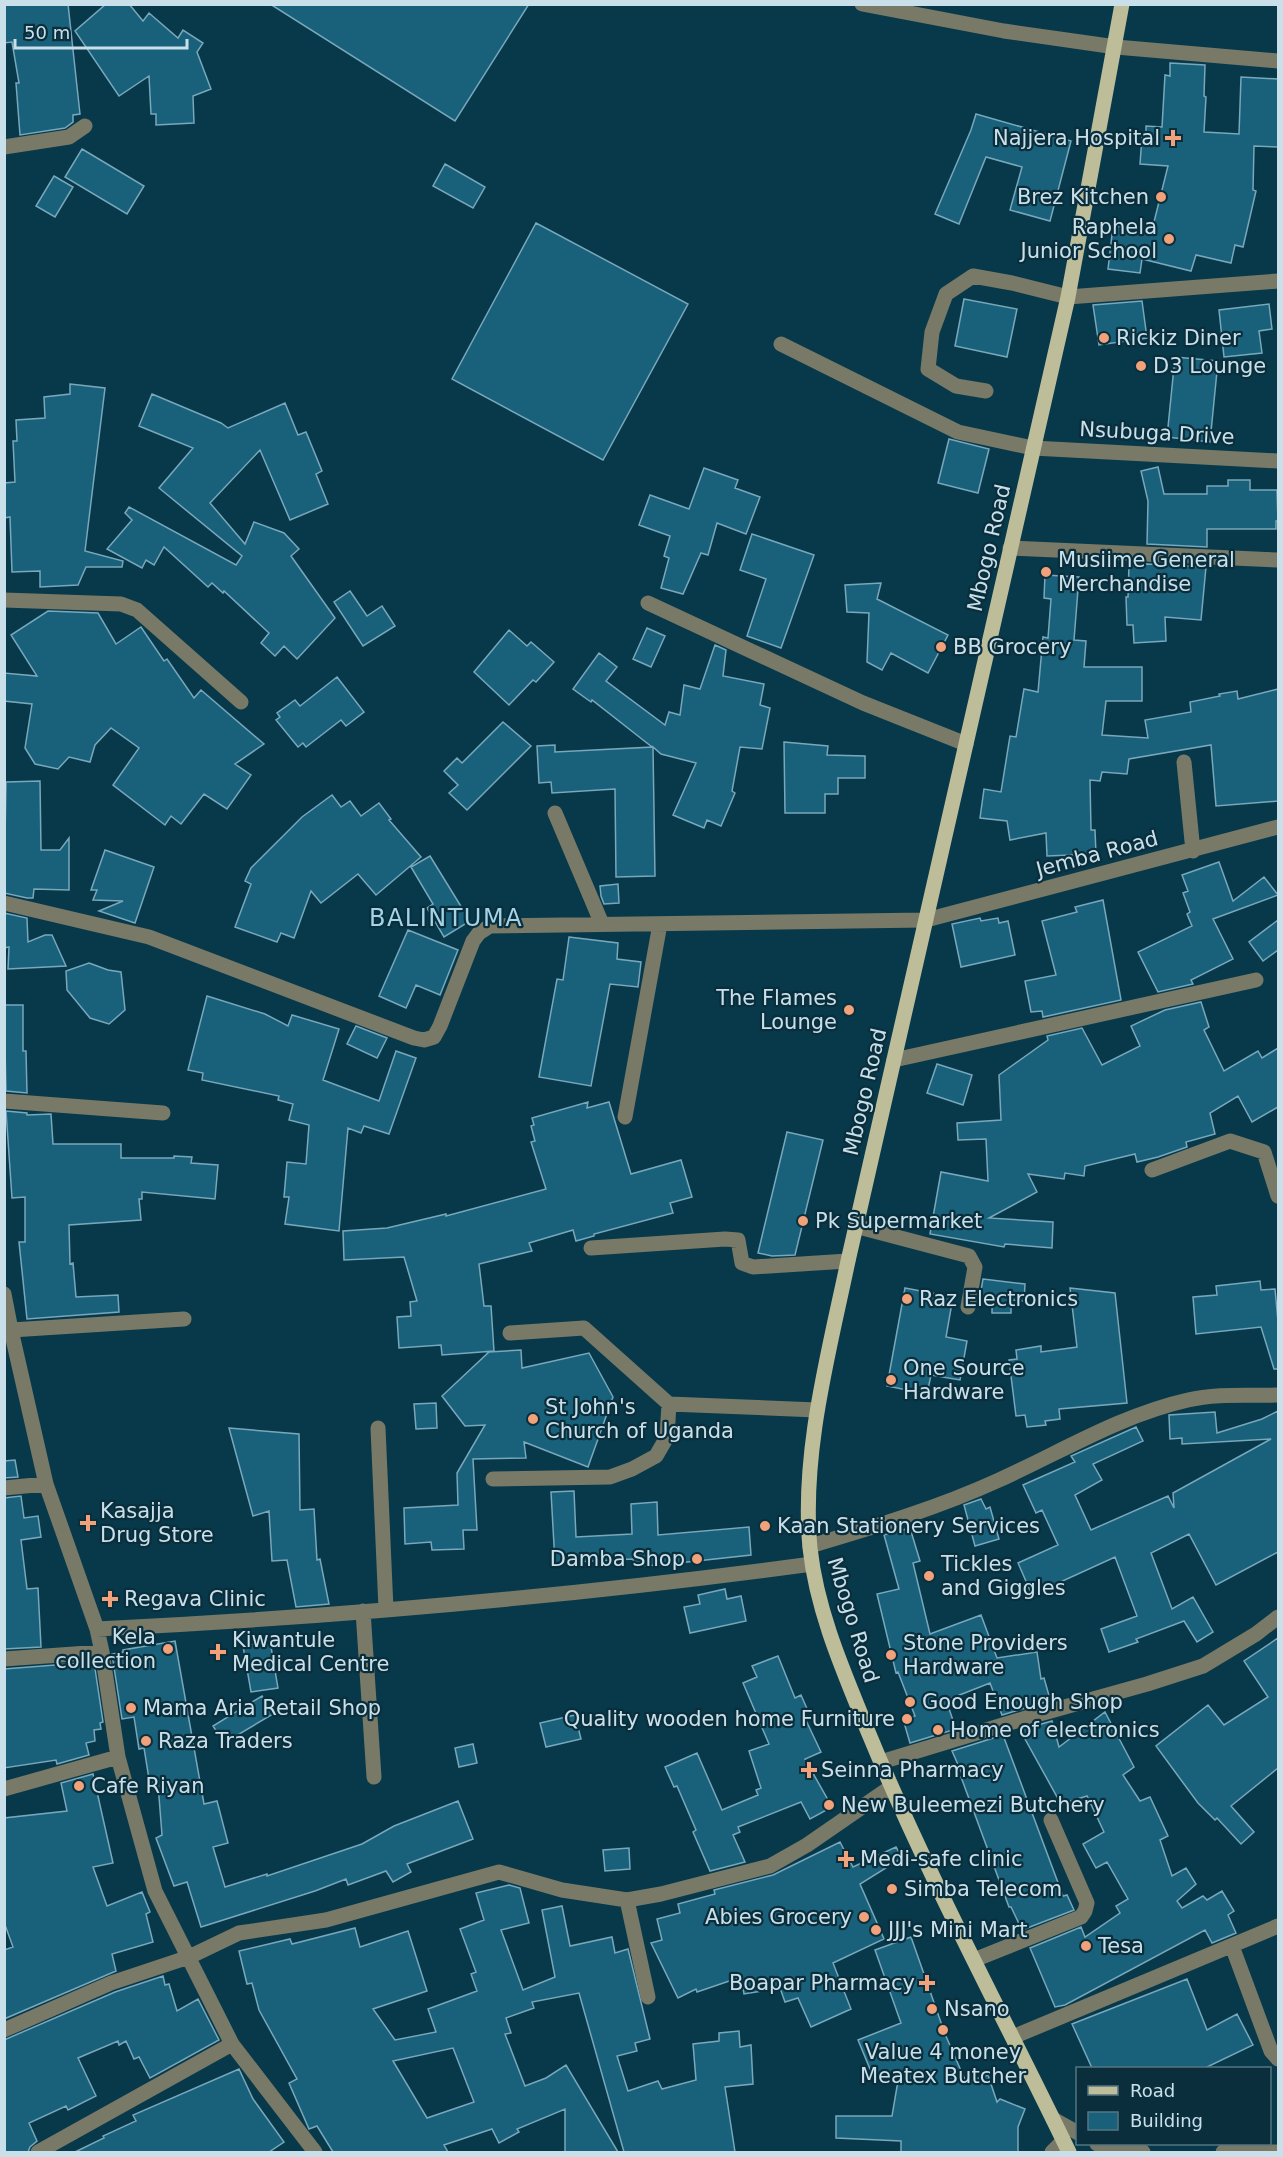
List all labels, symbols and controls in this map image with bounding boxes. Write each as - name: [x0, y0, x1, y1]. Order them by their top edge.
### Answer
- scale bar: [15, 12, 188, 50]
- text: 50 m: [24, 22, 70, 43]
- place label: Najjera Hospital: [993, 126, 1160, 150]
- marker: Najjera Hospital: [1164, 129, 1182, 147]
- place label: Brez Kitchen: [1017, 185, 1149, 209]
- marker: Brez Kitchen: [1154, 190, 1168, 204]
- place label: Raphela Junior School: [1018, 215, 1157, 263]
- marker: Raphela Junior School: [1162, 232, 1176, 246]
- place label: Rickiz Diner: [1116, 326, 1241, 350]
- marker: Rickiz Diner: [1097, 331, 1111, 345]
- place label: D3 Lounge: [1153, 354, 1266, 378]
- marker: D3 Lounge: [1134, 359, 1148, 373]
- street label: Nsubuga Drive: [1079, 417, 1235, 449]
- street label: Mbogo Road: [963, 482, 1015, 614]
- place label: Musiime General Merchandise: [1058, 548, 1235, 596]
- marker: Musiime General Merchandise: [1039, 565, 1053, 579]
- place label: BB Grocery: [953, 635, 1071, 659]
- marker: BB Grocery: [934, 640, 948, 654]
- street label: Jemba Road: [1032, 826, 1161, 882]
- district label: BALINTUMA: [369, 904, 523, 932]
- place label: The Flames Lounge: [715, 986, 837, 1034]
- marker: The Flames Lounge: [842, 1003, 856, 1017]
- street label: Mbogo Road: [839, 1026, 891, 1158]
- place label: Pk Supermarket: [815, 1209, 982, 1233]
- marker: Pk Supermarket: [796, 1214, 810, 1228]
- place label: Raz Electronics: [919, 1287, 1078, 1311]
- marker: Raz Electronics: [900, 1292, 914, 1306]
- place label: One Source Hardware: [903, 1356, 1025, 1404]
- marker: One Source Hardware: [884, 1373, 898, 1387]
- place label: St John's Church of Uganda: [545, 1395, 734, 1443]
- marker: St John's Church of Uganda: [526, 1412, 540, 1426]
- place label: Kasajja Drug Store: [100, 1499, 214, 1547]
- place label: Kaan Stationery Services: [777, 1514, 1040, 1538]
- marker: Kasajja Drug Store: [81, 1516, 95, 1530]
- marker: Kaan Stationery Services: [758, 1519, 772, 1533]
- place label: Damba Shop: [550, 1547, 685, 1571]
- marker: Damba Shop: [690, 1552, 704, 1566]
- place label: Tickles and Giggles: [940, 1552, 1066, 1600]
- street label: Mbogo Road: [823, 1554, 883, 1686]
- marker: Tickles and Giggles: [922, 1569, 936, 1583]
- place label: Regava Clinic: [124, 1587, 266, 1611]
- marker: Regava Clinic: [101, 1590, 119, 1608]
- place label: Kela collection: [55, 1625, 156, 1673]
- place label: Kiwantule Medical Centre: [232, 1628, 389, 1676]
- place label: Stone Providers Hardware: [903, 1631, 1068, 1679]
- marker: Kela collection: [161, 1642, 175, 1656]
- marker: Kiwantule Medical Centre: [209, 1643, 227, 1661]
- marker: Stone Providers Hardware: [884, 1648, 898, 1662]
- place label: Good Enough Shop: [922, 1690, 1123, 1714]
- marker: Good Enough Shop: [903, 1695, 917, 1709]
- place label: Mama Aria Retail Shop: [143, 1696, 381, 1720]
- marker: Mama Aria Retail Shop: [124, 1701, 138, 1715]
- place label: Quality wooden home Furniture: [564, 1707, 895, 1731]
- marker: Quality wooden home Furniture: [900, 1712, 914, 1726]
- place label: Home of electronics: [950, 1718, 1160, 1742]
- marker: Home of electronics: [931, 1723, 945, 1737]
- place label: Raza Traders: [158, 1729, 293, 1753]
- marker: Raza Traders: [139, 1734, 153, 1748]
- place label: Seinna Pharmacy: [821, 1758, 1004, 1782]
- marker: Seinna Pharmacy: [802, 1763, 816, 1777]
- place label: Cafe Riyan: [91, 1774, 205, 1798]
- marker: Cafe Riyan: [72, 1779, 86, 1793]
- place label: New Buleemezi Butchery: [841, 1793, 1105, 1817]
- marker: New Buleemezi Butchery: [822, 1798, 836, 1812]
- place label: Medi-safe clinic: [860, 1847, 1022, 1871]
- marker: Medi-safe clinic: [837, 1850, 855, 1868]
- place label: Simba Telecom: [904, 1877, 1062, 1901]
- marker: Simba Telecom: [885, 1882, 899, 1896]
- place label: Abies Grocery: [705, 1905, 852, 1929]
- marker: Abies Grocery: [857, 1910, 871, 1924]
- place label: JJJ's Mini Mart: [886, 1918, 1028, 1942]
- marker: JJJ's Mini Mart: [869, 1923, 883, 1937]
- place label: Tesa: [1097, 1934, 1144, 1958]
- marker: Tesa: [1079, 1939, 1093, 1953]
- place label: Boapar Pharmacy: [729, 1971, 915, 1995]
- marker: Boapar Pharmacy: [920, 1976, 934, 1990]
- place label: Nsano: [944, 1997, 1010, 2021]
- marker: Nsano: [925, 2002, 939, 2016]
- marker: Value 4 money Meatex Butcher: [936, 2023, 950, 2037]
- place label: Value 4 money Meatex Butcher: [860, 2040, 1026, 2088]
- legend: [1076, 2067, 1271, 2145]
- text: Road: [1130, 2080, 1175, 2101]
- text: Building: [1130, 2110, 1203, 2131]

